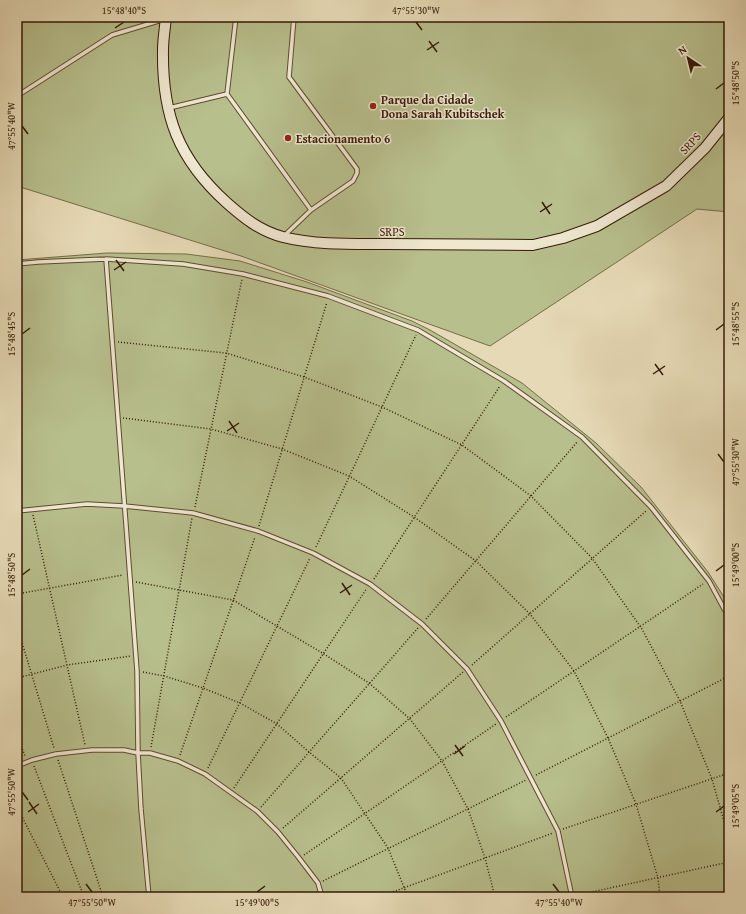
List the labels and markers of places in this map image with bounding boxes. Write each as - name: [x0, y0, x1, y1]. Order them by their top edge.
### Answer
- place label: Parque da Cidade Dona Sarah Kubitschek: [381, 91, 505, 122]
- marker: Parque da Cidade Dona Sarah Kubitschek: [368, 101, 378, 111]
- place label: Estacionamento 6: [296, 130, 390, 147]
- marker: Estacionamento 6: [283, 133, 293, 143]

